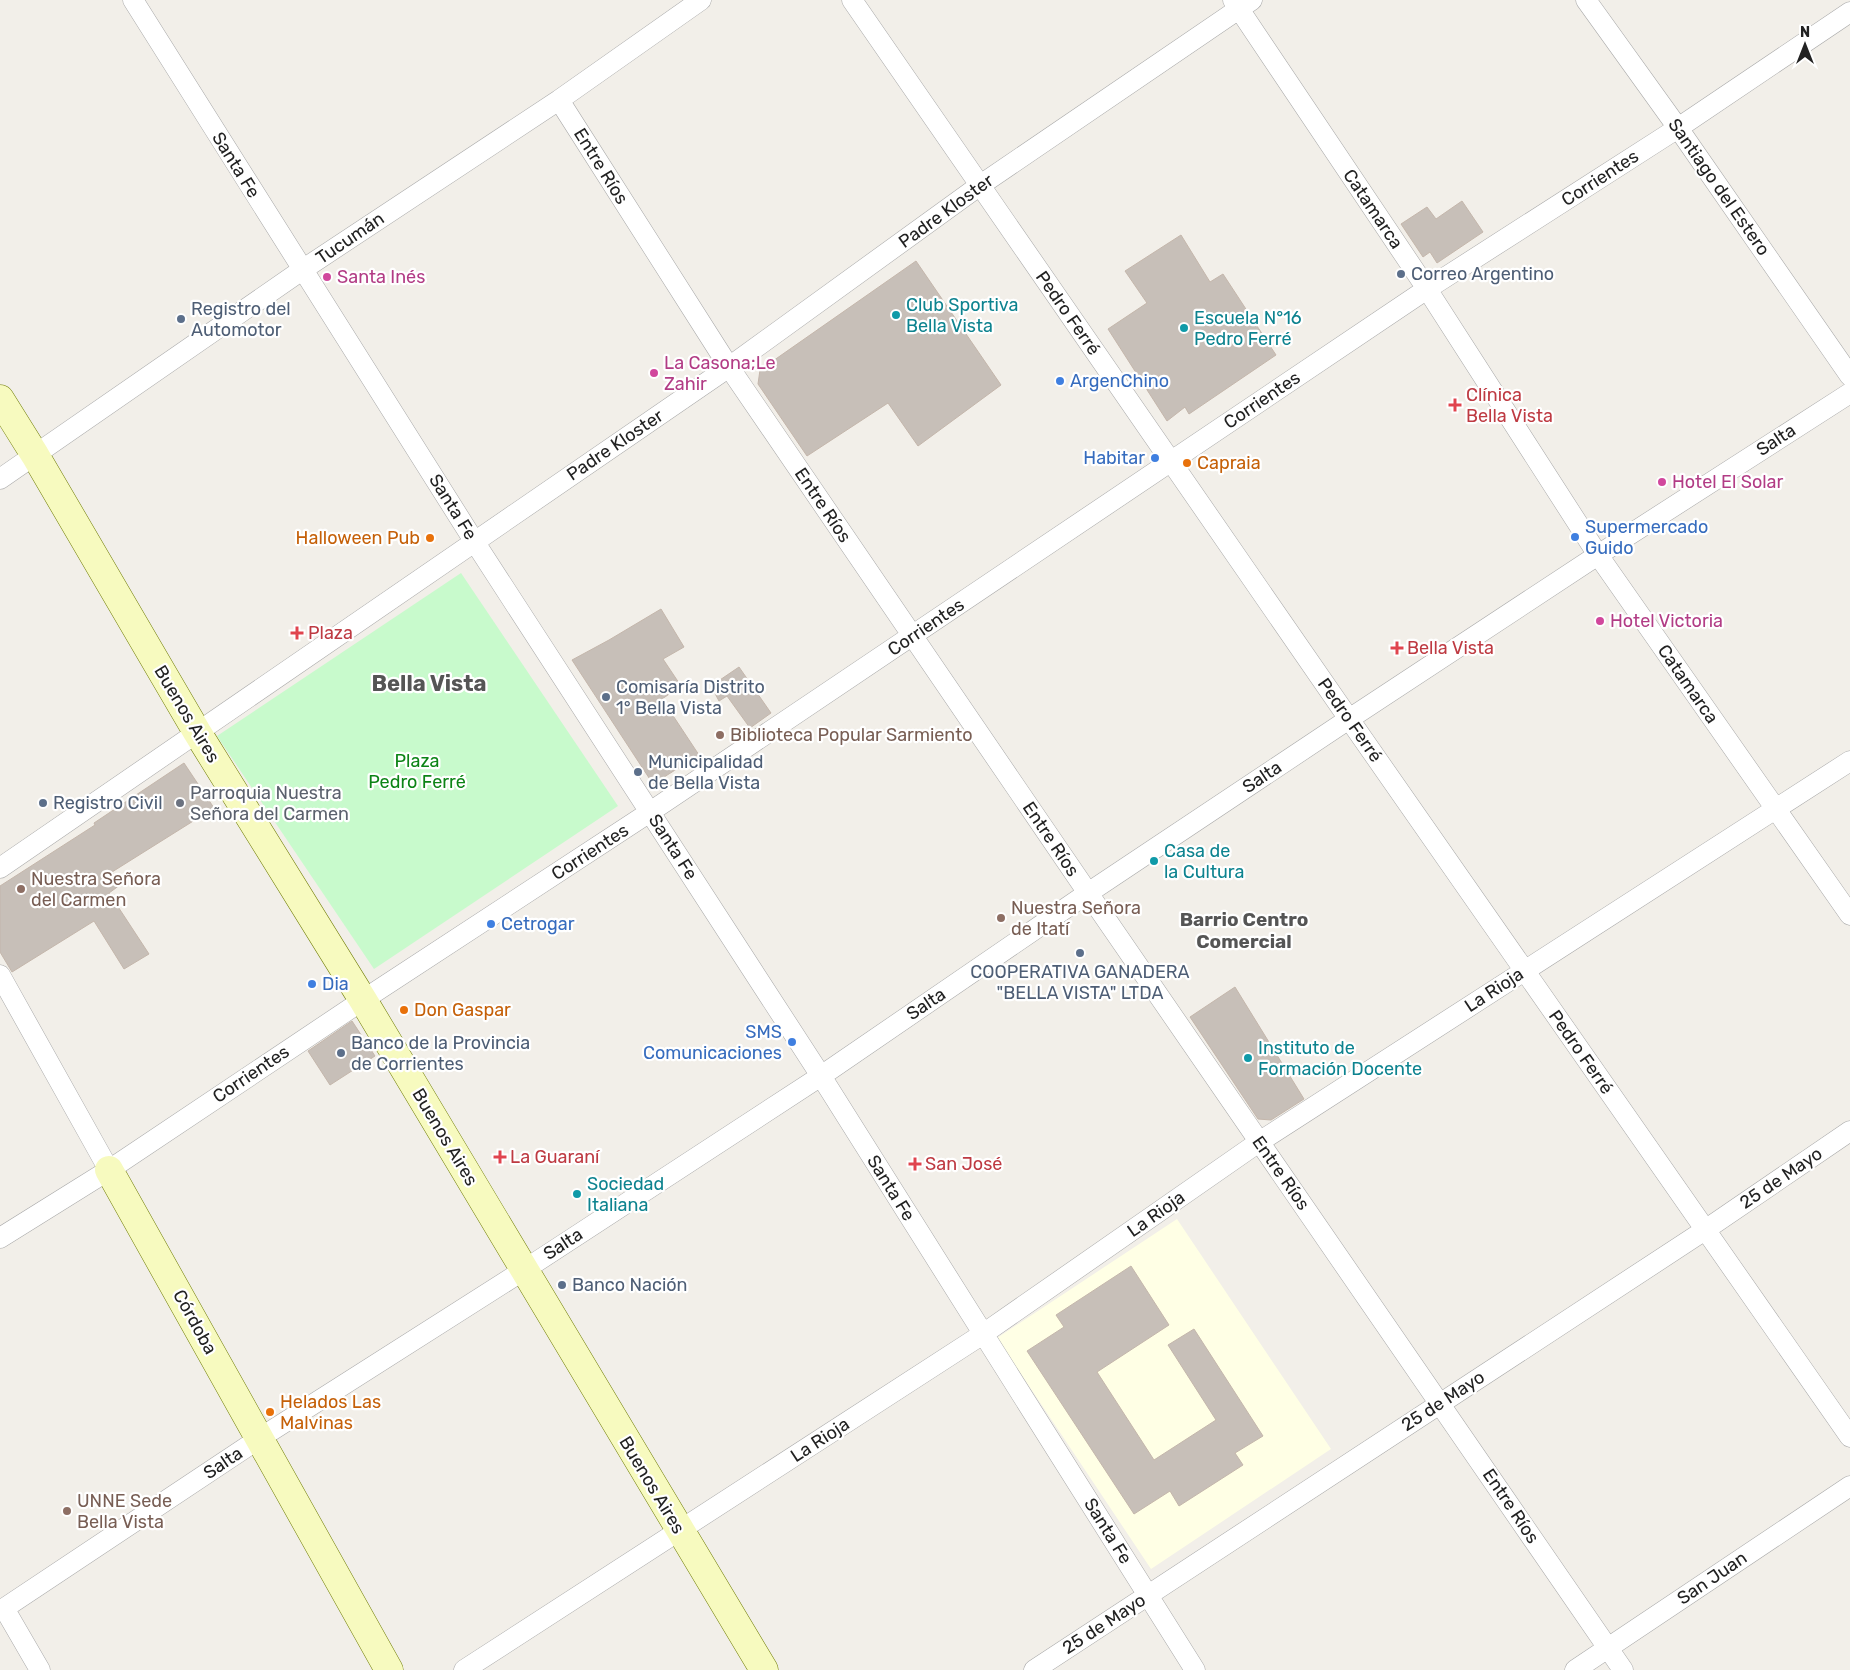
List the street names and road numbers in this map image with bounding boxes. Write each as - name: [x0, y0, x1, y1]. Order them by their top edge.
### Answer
- street label: Santiago del Estero: [1663, 114, 1775, 260]
- street label: Entre Ríos: [569, 124, 633, 208]
- street label: Santa Fe: [207, 128, 265, 202]
- street label: Corrientes: [1557, 145, 1643, 211]
- street label: Catamarca: [1338, 165, 1408, 253]
- street label: Padre Kloster: [894, 169, 998, 253]
- street label: Tucumán: [312, 207, 388, 269]
- street label: Pedro Ferré: [1031, 267, 1105, 359]
- street label: Corrientes: [1220, 366, 1304, 434]
- street label: Padre Kloster: [562, 405, 668, 485]
- street label: Salta: [1752, 419, 1800, 461]
- street label: Entre Ríos: [790, 463, 856, 547]
- street label: Santa Fe: [424, 470, 482, 544]
- street label: Corrientes: [884, 593, 968, 661]
- street label: Catamarca: [1653, 640, 1723, 728]
- street label: Buenos Aires: [149, 661, 225, 767]
- street label: Pedro Ferré: [1313, 674, 1387, 766]
- street label: Salta: [1238, 756, 1286, 798]
- street label: Entre Ríos: [1018, 797, 1084, 881]
- street label: Santa Fe: [644, 810, 702, 884]
- street label: Corrientes: [547, 819, 633, 885]
- street label: La Rioja: [1461, 963, 1527, 1017]
- street label: Salta: [902, 983, 950, 1025]
- street label: Pedro Ferré: [1544, 1006, 1618, 1098]
- street label: Corrientes: [209, 1040, 293, 1108]
- street label: Buenos Aires: [407, 1084, 483, 1190]
- street label: Entre Ríos: [1247, 1132, 1315, 1214]
- street label: 25 de Mayo: [1736, 1142, 1826, 1214]
- street label: Santa Fe: [862, 1151, 920, 1225]
- street label: La Rioja: [1123, 1186, 1189, 1242]
- street label: Salta: [539, 1223, 587, 1265]
- street label: Córdoba: [168, 1286, 222, 1358]
- street label: 25 de Mayo: [1397, 1366, 1489, 1436]
- street label: La Rioja: [787, 1413, 853, 1467]
- street label: Buenos Aires: [614, 1432, 690, 1538]
- street label: Salta: [199, 1442, 247, 1484]
- street label: Entre Ríos: [1478, 1464, 1544, 1548]
- street label: Santa Fe: [1079, 1494, 1137, 1568]
- street label: San Juan: [1673, 1547, 1751, 1609]
- street label: 25 de Mayo: [1058, 1589, 1150, 1659]

